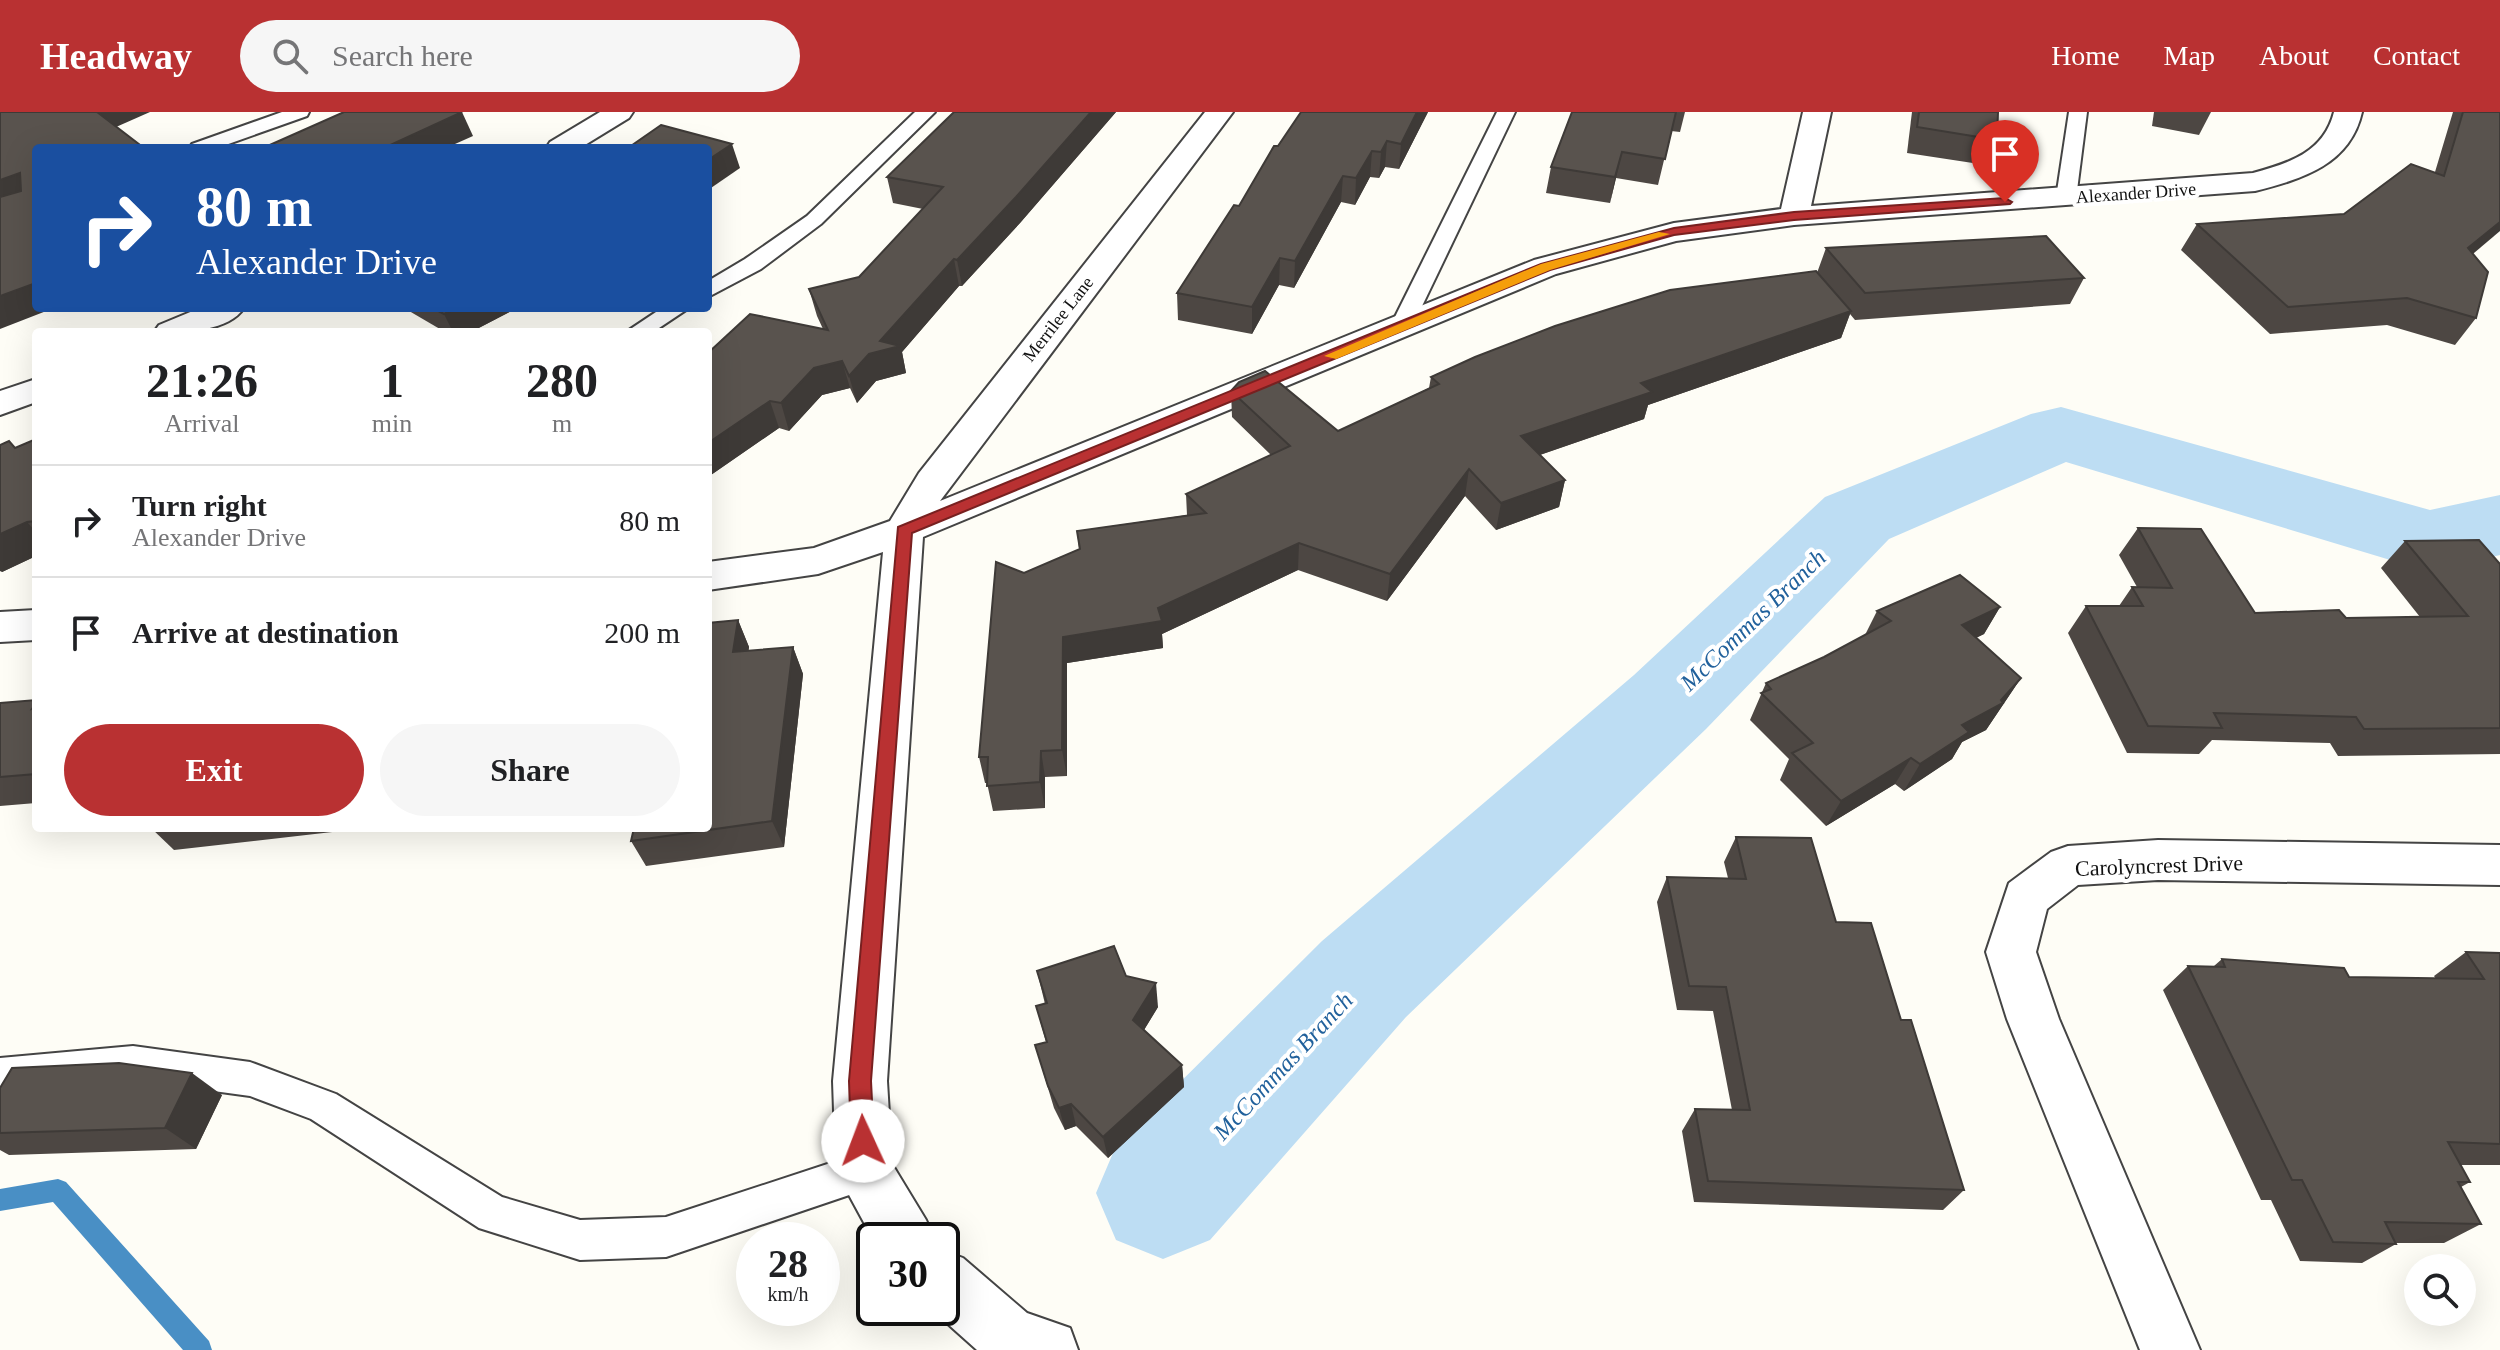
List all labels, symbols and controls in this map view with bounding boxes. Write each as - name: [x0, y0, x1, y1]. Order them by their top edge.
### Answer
- search box: [240, 20, 800, 92]
- icon: search: [268, 34, 312, 78]
- text: Headway: [40, 35, 192, 77]
- text: Search here: [332, 39, 473, 72]
- text: Home: [2051, 40, 2120, 71]
- text: Map: [2164, 40, 2215, 71]
- text: About: [2259, 40, 2329, 71]
- text: Contact: [2373, 40, 2460, 71]
- pin: [1971, 120, 2039, 202]
- icon: arrive: [1983, 132, 2027, 176]
- icon: right: [64, 176, 168, 280]
- text: 80 m: [196, 176, 313, 238]
- street label: Alexander Drive: [2075, 179, 2197, 207]
- text: Alexander Drive: [196, 242, 437, 282]
- street label: Merrilee Lane: [1019, 272, 1097, 366]
- text: 21:26: [146, 354, 258, 407]
- text: 1: [380, 354, 404, 407]
- text: 280: [526, 354, 598, 407]
- text: Arrival: [164, 409, 239, 438]
- text: min: [372, 409, 412, 438]
- text: m: [552, 409, 572, 438]
- text: Turn right: [132, 489, 267, 522]
- icon: right: [64, 499, 108, 543]
- text: 80 m: [619, 504, 680, 537]
- text: Alexander Drive: [132, 523, 306, 552]
- water label: McCommas Branch: [1674, 544, 1831, 696]
- icon: arrive: [64, 611, 108, 655]
- text: Arrive at destination: [132, 616, 399, 649]
- text: 200 m: [604, 616, 680, 649]
- button: Exit: [64, 724, 364, 816]
- button: Share: [380, 724, 680, 816]
- street label: Carolyncrest Drive: [2075, 850, 2243, 881]
- water label: McCommas Branch: [1208, 987, 1358, 1146]
- position arrow: [821, 1099, 905, 1183]
- speed limit sign: 30: [856, 1222, 960, 1326]
- text: 28: [768, 1241, 808, 1286]
- map controls: [2404, 1254, 2476, 1326]
- button: search: [2404, 1254, 2476, 1326]
- text: km/h: [767, 1283, 809, 1305]

